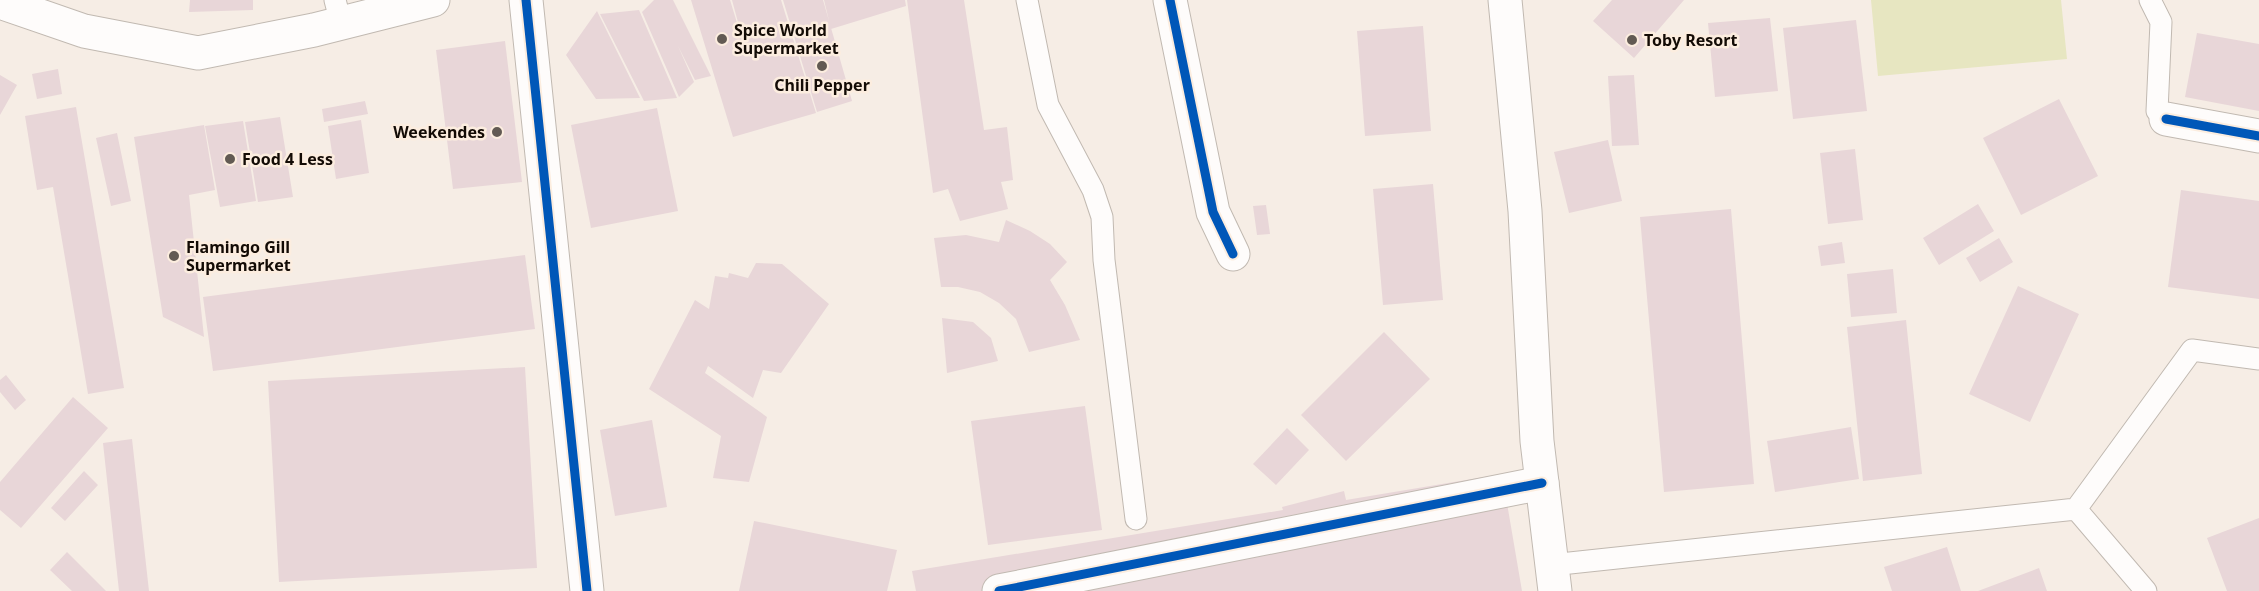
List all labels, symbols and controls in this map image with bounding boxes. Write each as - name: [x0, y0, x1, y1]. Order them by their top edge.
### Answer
- place label: Spice World Supermarket: [734, 19, 839, 59]
- place label: Toby Resort: [1644, 29, 1737, 51]
- marker: Spice World Supermarket: [715, 32, 729, 46]
- marker: Toby Resort: [1625, 33, 1639, 47]
- marker: Chili Pepper: [815, 59, 829, 73]
- place label: Chili Pepper: [774, 74, 870, 96]
- place label: Weekendes: [393, 121, 485, 143]
- marker: Weekendes: [490, 125, 504, 139]
- place label: Food 4 Less: [242, 148, 333, 170]
- marker: Food 4 Less: [223, 152, 237, 166]
- place label: Flamingo Gill Supermarket: [186, 236, 291, 276]
- marker: Flamingo Gill Supermarket: [167, 249, 181, 263]

